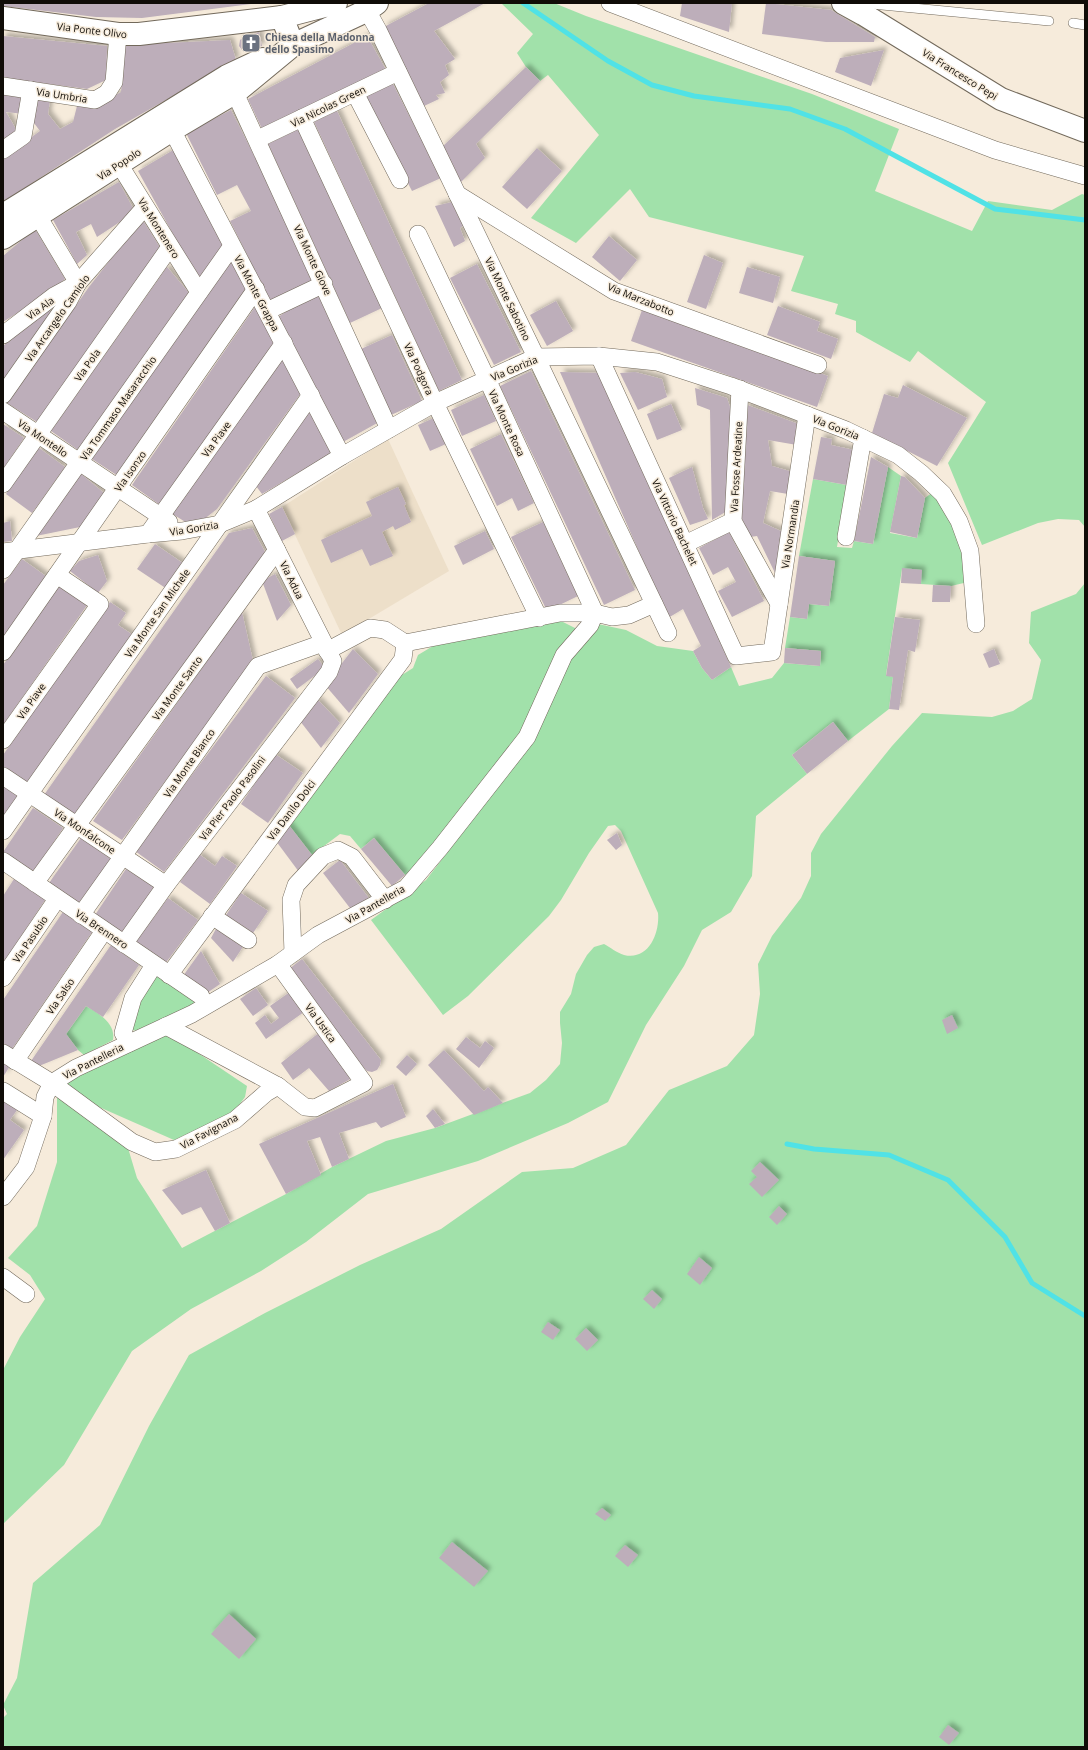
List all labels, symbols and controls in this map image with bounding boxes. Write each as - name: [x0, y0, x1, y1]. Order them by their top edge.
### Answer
- street label: Via Ponte Olivo: [56, 19, 128, 41]
- place label: Chiesa della Madonna dello Spasimo: [265, 30, 375, 56]
- church icon: Chiesa della Madonna dello Spasimo: [240, 32, 262, 54]
- street label: Via Francesco Pepi: [920, 45, 1000, 103]
- street label: Via Nicolas Green: [288, 82, 368, 130]
- street label: Via Umbria: [35, 84, 89, 106]
- street label: Via Popolo: [94, 145, 144, 183]
- street label: Via Montenero: [135, 195, 183, 261]
- street label: Via Monte Giove: [291, 223, 336, 298]
- street label: Via Monte Grappa: [231, 253, 283, 333]
- street label: Via Monte Sabotino: [482, 255, 534, 343]
- street label: Via Arcangelo Camiolo: [21, 271, 93, 365]
- street label: Via Marzabotto: [606, 279, 676, 319]
- street label: Via Ala: [23, 293, 57, 323]
- street label: Via Podgora: [401, 341, 437, 397]
- street label: Via Pola: [71, 346, 103, 384]
- street label: Via Gorizia: [489, 352, 539, 384]
- street label: Via Tommaso Masaracchio: [77, 353, 159, 463]
- street label: Via Monte Rosa: [485, 387, 529, 459]
- street label: Via Gorizia: [811, 411, 861, 443]
- street label: Via Montello: [15, 416, 71, 460]
- street label: Via Piave: [198, 418, 234, 460]
- street label: Via Fosse Ardeatine: [727, 421, 745, 513]
- street label: Via Isonzo: [111, 448, 149, 494]
- street label: Via Vittorio Bachelet: [649, 477, 701, 568]
- street label: Via Normandia: [778, 499, 802, 569]
- street label: Via Gorizia: [169, 517, 219, 539]
- street label: Via Adua: [277, 559, 307, 601]
- street label: Via Monte San Michele: [121, 565, 193, 660]
- street label: Via Monte Santo: [149, 653, 205, 723]
- street label: Via Piave: [13, 680, 49, 722]
- street label: Via Monte Bianco: [160, 726, 218, 800]
- street label: Via Pier Paolo Pasolini: [196, 753, 268, 843]
- street label: Via Danilo Dolci: [264, 777, 318, 843]
- street label: Via Monfalcone: [51, 805, 119, 857]
- street label: Via Pantelleria: [343, 881, 407, 927]
- street label: Via Brennero: [73, 906, 131, 952]
- street label: Via Pasubio: [9, 913, 51, 965]
- street label: Via Salso: [43, 975, 77, 1017]
- street label: Via Ustica: [302, 1001, 340, 1045]
- street label: Via Pantelleria: [60, 1040, 126, 1082]
- street label: Via Favignana: [178, 1110, 240, 1152]

